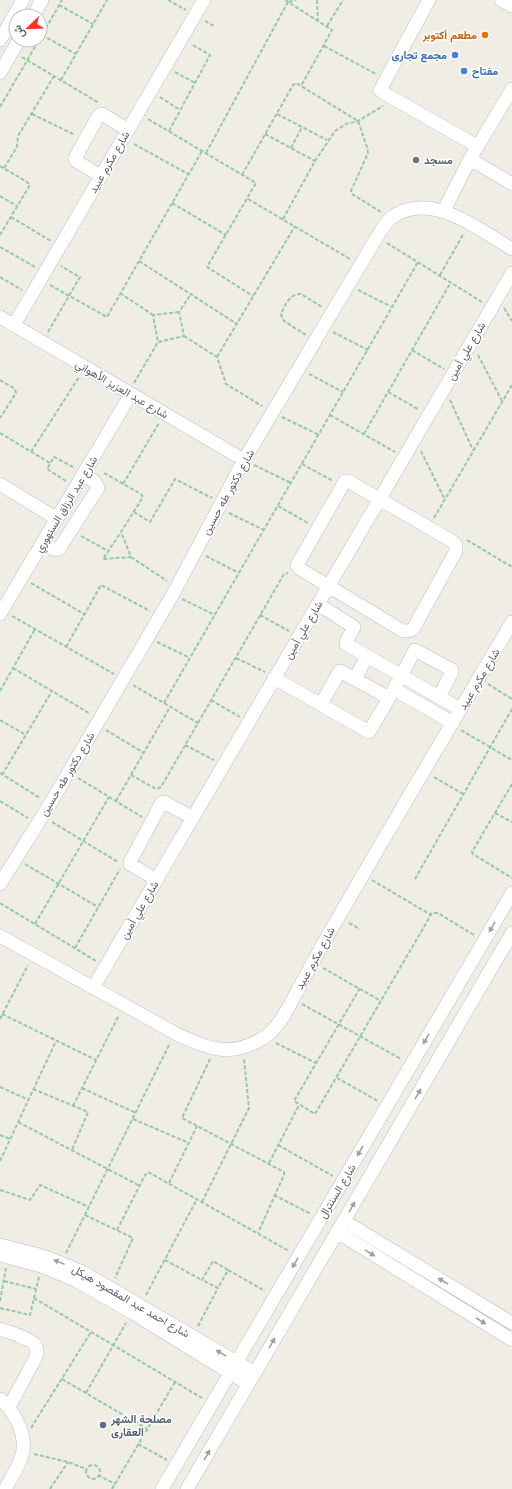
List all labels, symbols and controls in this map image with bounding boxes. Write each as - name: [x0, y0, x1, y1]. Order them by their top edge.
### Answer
- north arrow: [8, 8, 48, 48]
- text: ش: [11, 23, 28, 40]
- place label: مطعم أكتوبر: [422, 29, 477, 43]
- marker: مطعم أكتوبر: [480, 30, 490, 40]
- place label: مجمع تجارى: [392, 49, 447, 63]
- marker: مجمع تجارى: [450, 50, 460, 60]
- place label: مفتاح: [472, 65, 498, 79]
- marker: مفتاح: [459, 66, 469, 76]
- street label: شارع مكرم عبيد: [87, 129, 133, 196]
- place label: مسجد: [424, 154, 453, 167]
- marker: مسجد: [411, 155, 421, 165]
- street label: شارع علي أمين: [444, 319, 491, 384]
- street label: شارع عبد العزيز الأهواني: [71, 358, 171, 424]
- street label: شارع دكتور طه حسين: [200, 447, 258, 538]
- street label: شارع عبد الرزاق السنهوري: [32, 453, 103, 556]
- street label: شارع علي أمين: [281, 598, 328, 663]
- street label: شارع مكرم عبيد: [456, 646, 504, 713]
- street label: شارع دكتور طه حسين: [37, 730, 99, 819]
- street label: شارع علي أمين: [117, 878, 164, 943]
- one-way arrow: [489, 921, 496, 933]
- street label: شارع مكرم عبيد: [293, 925, 339, 992]
- one-way arrow: [423, 1033, 430, 1045]
- one-way arrow: [414, 1088, 421, 1100]
- one-way arrow: [357, 1145, 364, 1157]
- street label: شارع السنترال: [316, 1162, 360, 1221]
- one-way arrow: [349, 1201, 356, 1213]
- one-way arrow: [365, 1249, 375, 1257]
- one-way arrow: [291, 1257, 298, 1269]
- one-way arrow: [53, 1259, 65, 1265]
- street label: شارع احمد عبد المقصود هيكل: [69, 1262, 192, 1341]
- one-way arrow: [437, 1278, 449, 1285]
- one-way arrow: [476, 1317, 486, 1325]
- one-way arrow: [269, 1337, 276, 1349]
- one-way arrow: [215, 1350, 227, 1357]
- place label: مصلحة الشهر العقارى: [110, 1413, 172, 1439]
- marker: مصلحة الشهر العقارى: [98, 1420, 108, 1430]
- one-way arrow: [203, 1449, 210, 1461]

